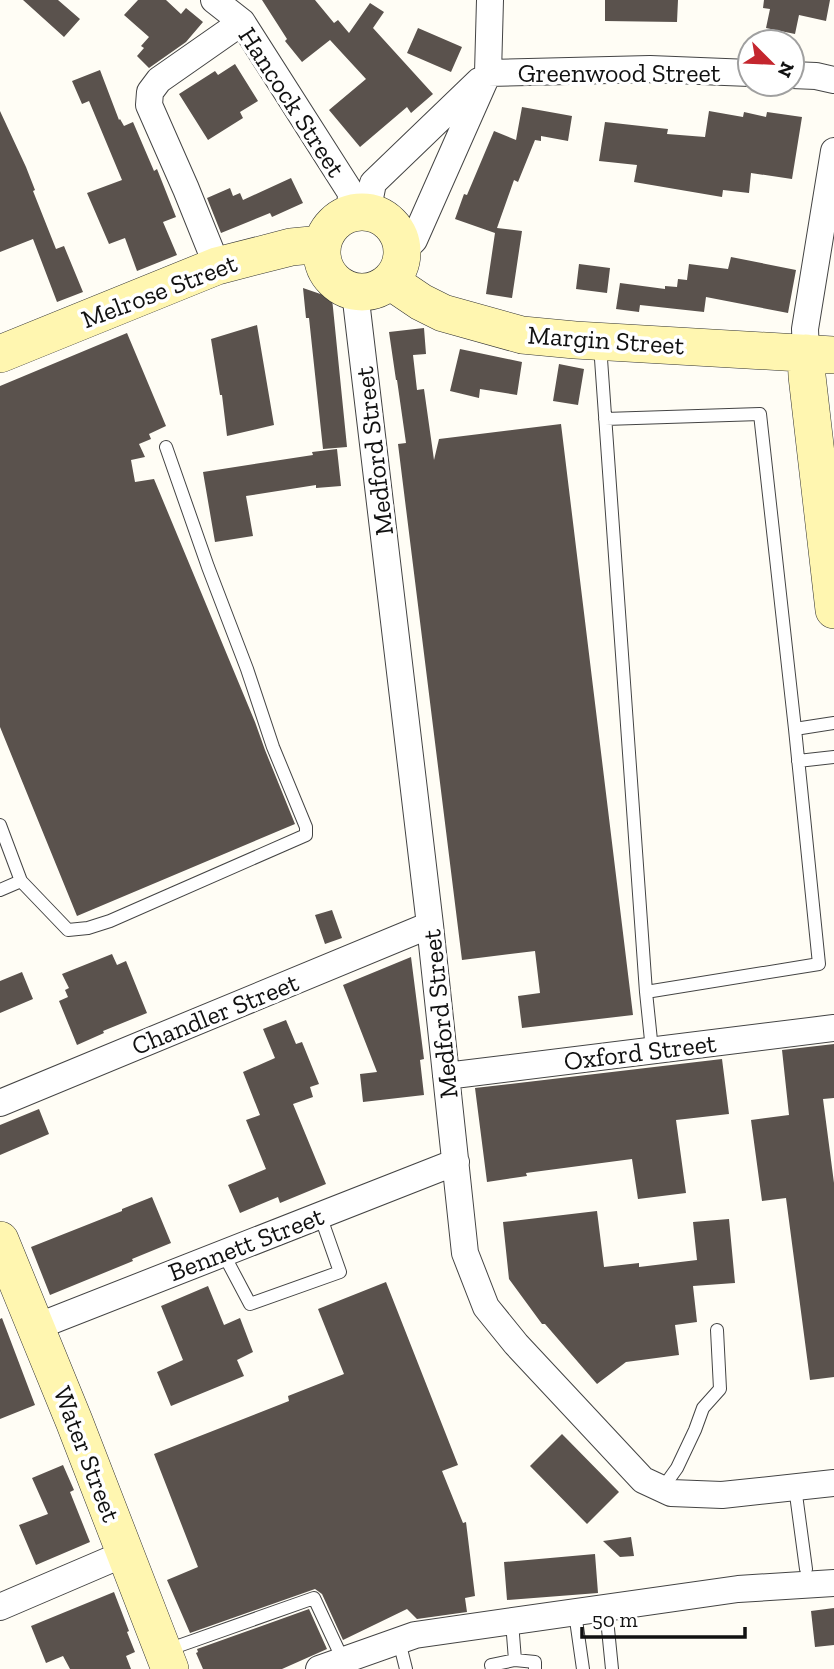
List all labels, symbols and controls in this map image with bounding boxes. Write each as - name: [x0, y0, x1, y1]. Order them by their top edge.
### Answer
- street label: Hancock Street: [232, 21, 352, 183]
- north arrow: [736, 28, 806, 98]
- street label: Greenwood Street: [518, 57, 721, 89]
- text: N: [773, 58, 800, 81]
- street label: Melrose Street: [77, 247, 241, 335]
- street label: Margin Street: [527, 319, 686, 361]
- street label: Medford Street: [348, 364, 400, 537]
- street label: Medford Street: [415, 928, 465, 1100]
- street label: Chandler Street: [127, 966, 303, 1062]
- street label: Oxford Street: [562, 1027, 718, 1077]
- street label: Bennett Street: [164, 1200, 328, 1288]
- street label: Water Street: [47, 1382, 128, 1527]
- scale bar: [582, 1596, 745, 1640]
- text: 50 m: [592, 1607, 638, 1632]

